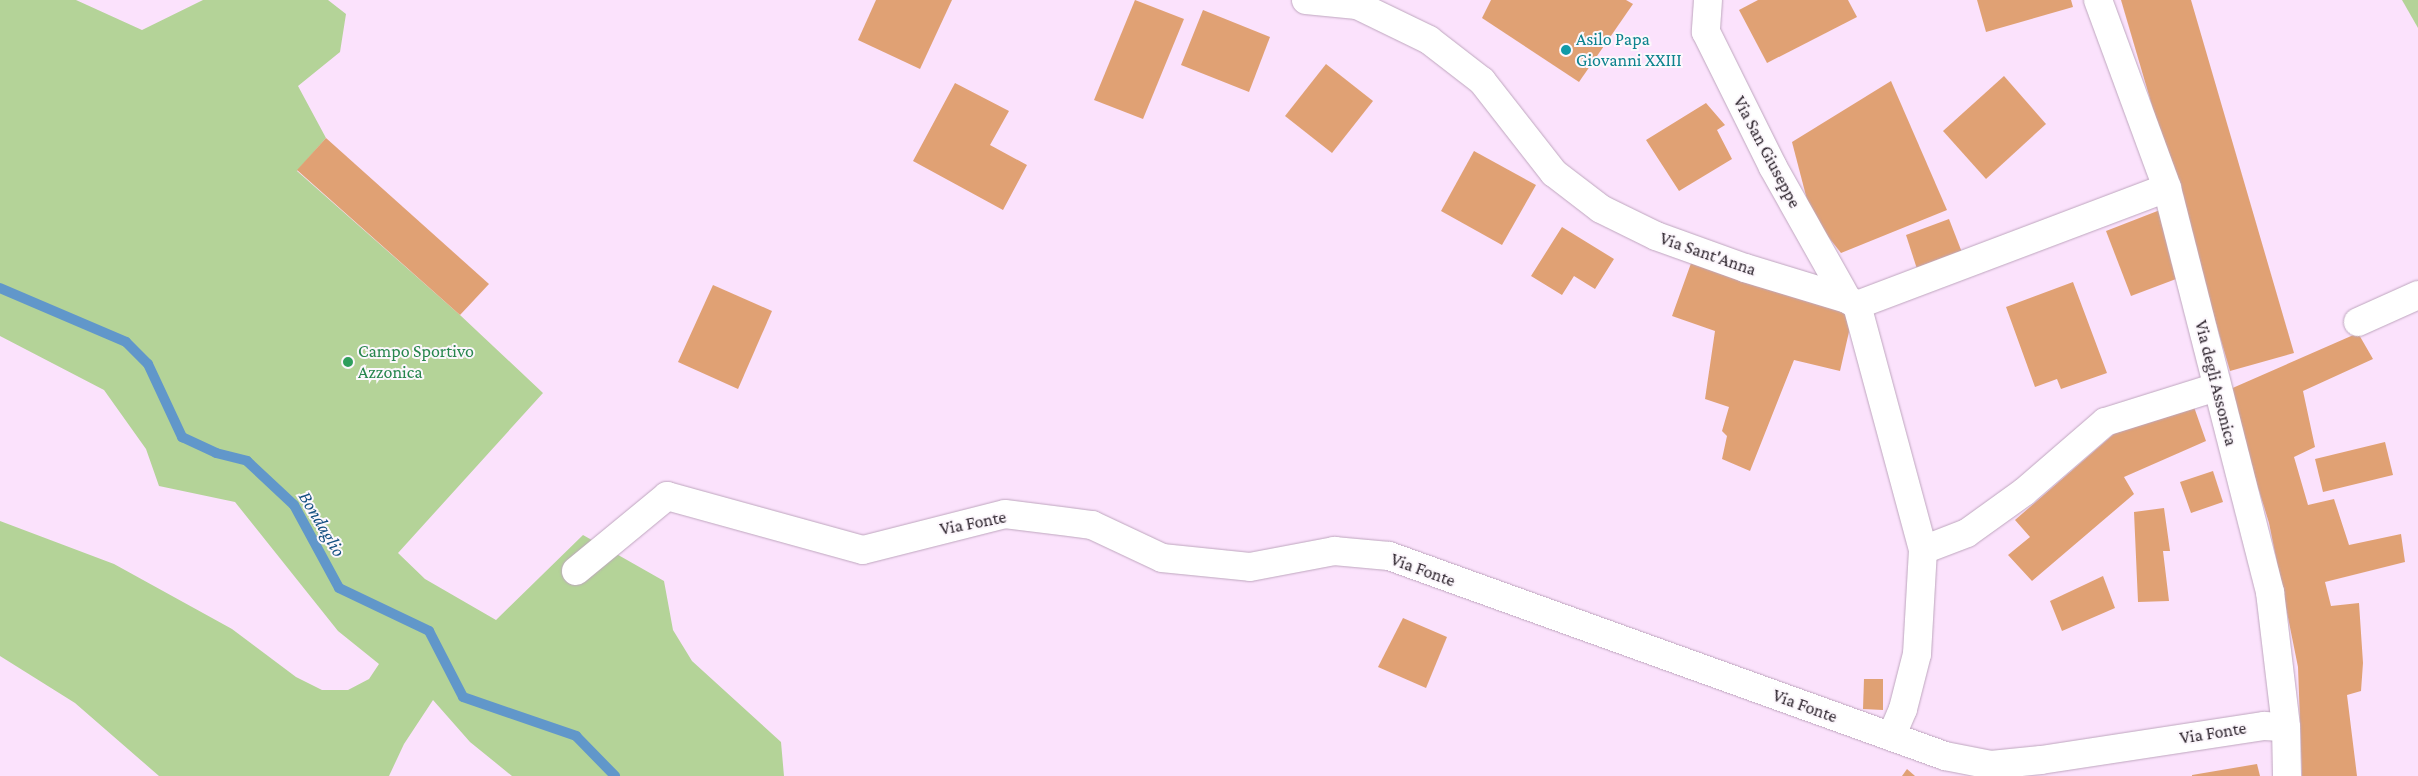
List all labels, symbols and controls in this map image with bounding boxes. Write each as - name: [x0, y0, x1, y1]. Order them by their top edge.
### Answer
- place label: Asilo Papa Giovanni XXIII: [1576, 29, 1682, 72]
- marker: Asilo Papa Giovanni XXIII: [1560, 44, 1572, 56]
- street label: Via San Giuseppe: [1728, 92, 1806, 212]
- street label: Via Sant'Anna: [1657, 227, 1759, 281]
- street label: Via degli Assonica: [2190, 318, 2242, 448]
- place label: Campo Sportivo Azzonica: [358, 341, 474, 384]
- marker: Campo Sportivo Azzonica: [342, 356, 354, 368]
- water label: Bondaglio: [294, 487, 350, 561]
- street label: Via Fonte: [938, 506, 1008, 540]
- street label: Via Fonte: [1388, 548, 1458, 592]
- street label: Via Fonte: [1770, 684, 1840, 728]
- street label: Via Fonte: [2178, 717, 2248, 749]

